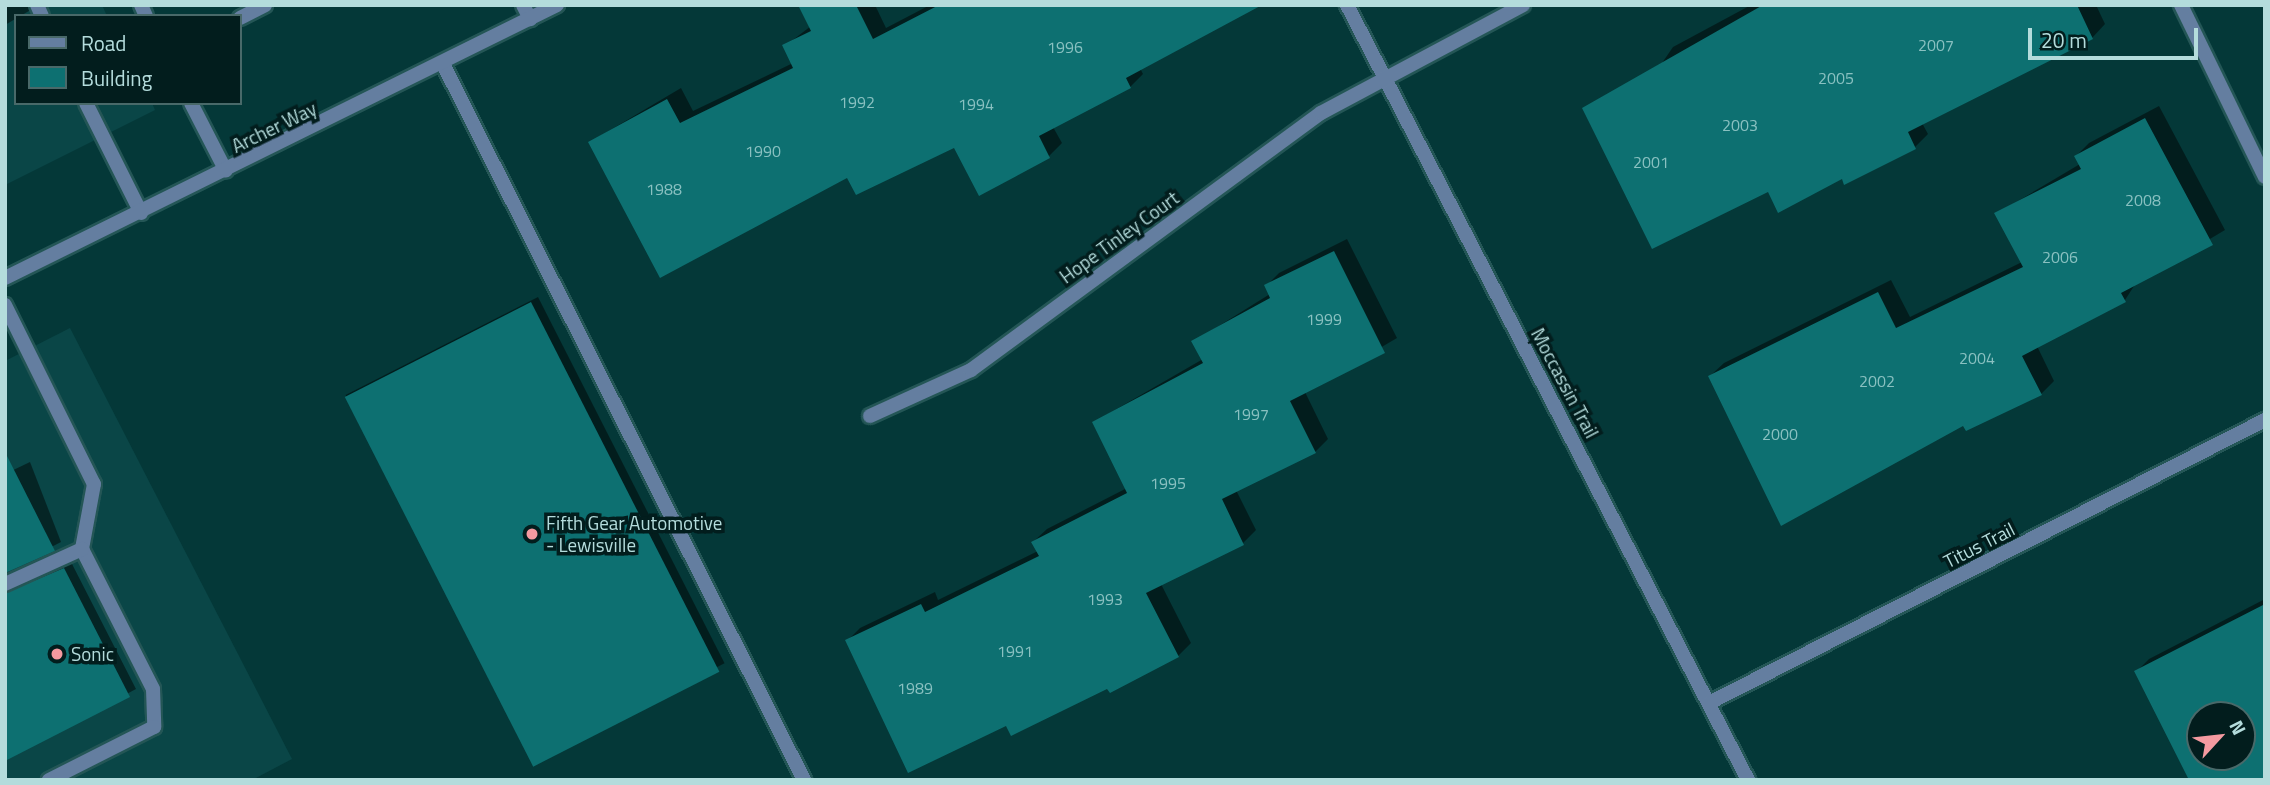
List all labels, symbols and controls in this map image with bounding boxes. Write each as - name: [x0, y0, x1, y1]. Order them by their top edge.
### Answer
- legend: [14, 14, 242, 105]
- scale bar: [2032, 14, 2202, 58]
- text: 20 m: [2041, 24, 2087, 56]
- text: Road: [81, 27, 126, 59]
- house number: 2007: [1918, 35, 1954, 55]
- house number: 1996: [1047, 37, 1083, 57]
- text: Building: [81, 62, 152, 94]
- house number: 2005: [1818, 68, 1854, 88]
- house number: 1992: [839, 92, 875, 112]
- house number: 1994: [958, 94, 994, 114]
- street label: Archer Way: [228, 97, 320, 157]
- house number: 2003: [1722, 115, 1758, 135]
- house number: 1990: [745, 141, 781, 161]
- house number: 2001: [1633, 152, 1669, 172]
- house number: 1988: [646, 179, 682, 199]
- street label: Hope Tinley Court: [1055, 186, 1183, 288]
- house number: 2008: [2125, 190, 2161, 210]
- house number: 2006: [2042, 247, 2078, 267]
- house number: 1999: [1306, 309, 1342, 329]
- street label: Moccassin Trail: [1527, 324, 1603, 442]
- house number: 2004: [1959, 348, 1995, 368]
- house number: 2002: [1859, 371, 1895, 391]
- house number: 1997: [1233, 404, 1269, 424]
- house number: 2000: [1762, 424, 1798, 444]
- house number: 1995: [1150, 473, 1186, 493]
- place label: Fifth Gear Automotive - Lewisville: [546, 512, 722, 556]
- street label: Titus Trail: [1940, 517, 2018, 573]
- marker: Fifth Gear Automotive - Lewisville: [524, 526, 540, 542]
- house number: 1993: [1087, 589, 1123, 609]
- house number: 1991: [997, 641, 1033, 661]
- place label: Sonic: [71, 643, 114, 665]
- marker: Sonic: [49, 646, 65, 662]
- house number: 1989: [897, 678, 933, 698]
- north arrow: [2186, 701, 2256, 771]
- text: N: [2222, 715, 2254, 740]

